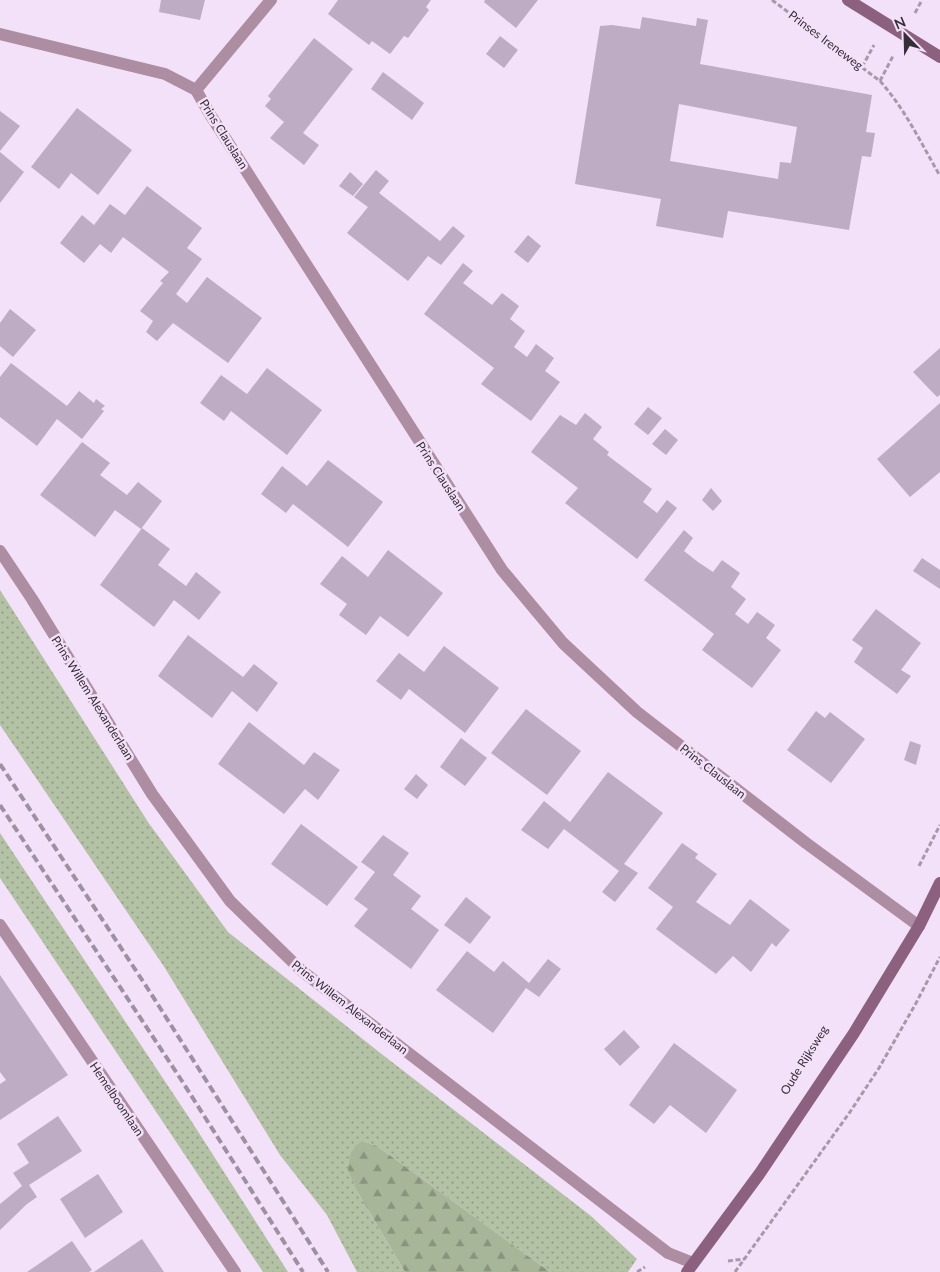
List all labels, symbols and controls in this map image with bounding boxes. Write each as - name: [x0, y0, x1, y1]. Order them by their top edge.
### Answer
- street label: Prinses Ireneweg: [786, 7, 866, 73]
- north arrow: [880, 10, 930, 60]
- text: N: [891, 13, 908, 33]
- street label: Prins Clauslaan: [197, 96, 251, 172]
- street label: Prins Clauslaan: [413, 439, 469, 513]
- street label: Prins Willem Alexanderlaan: [49, 633, 137, 763]
- street label: Prins Clauslaan: [677, 741, 749, 801]
- street label: Prins Willem Alexanderlaan: [289, 957, 411, 1057]
- street label: Oude Rijksweg: [777, 1023, 831, 1097]
- street label: Hemelboomlaan: [87, 1059, 147, 1139]

